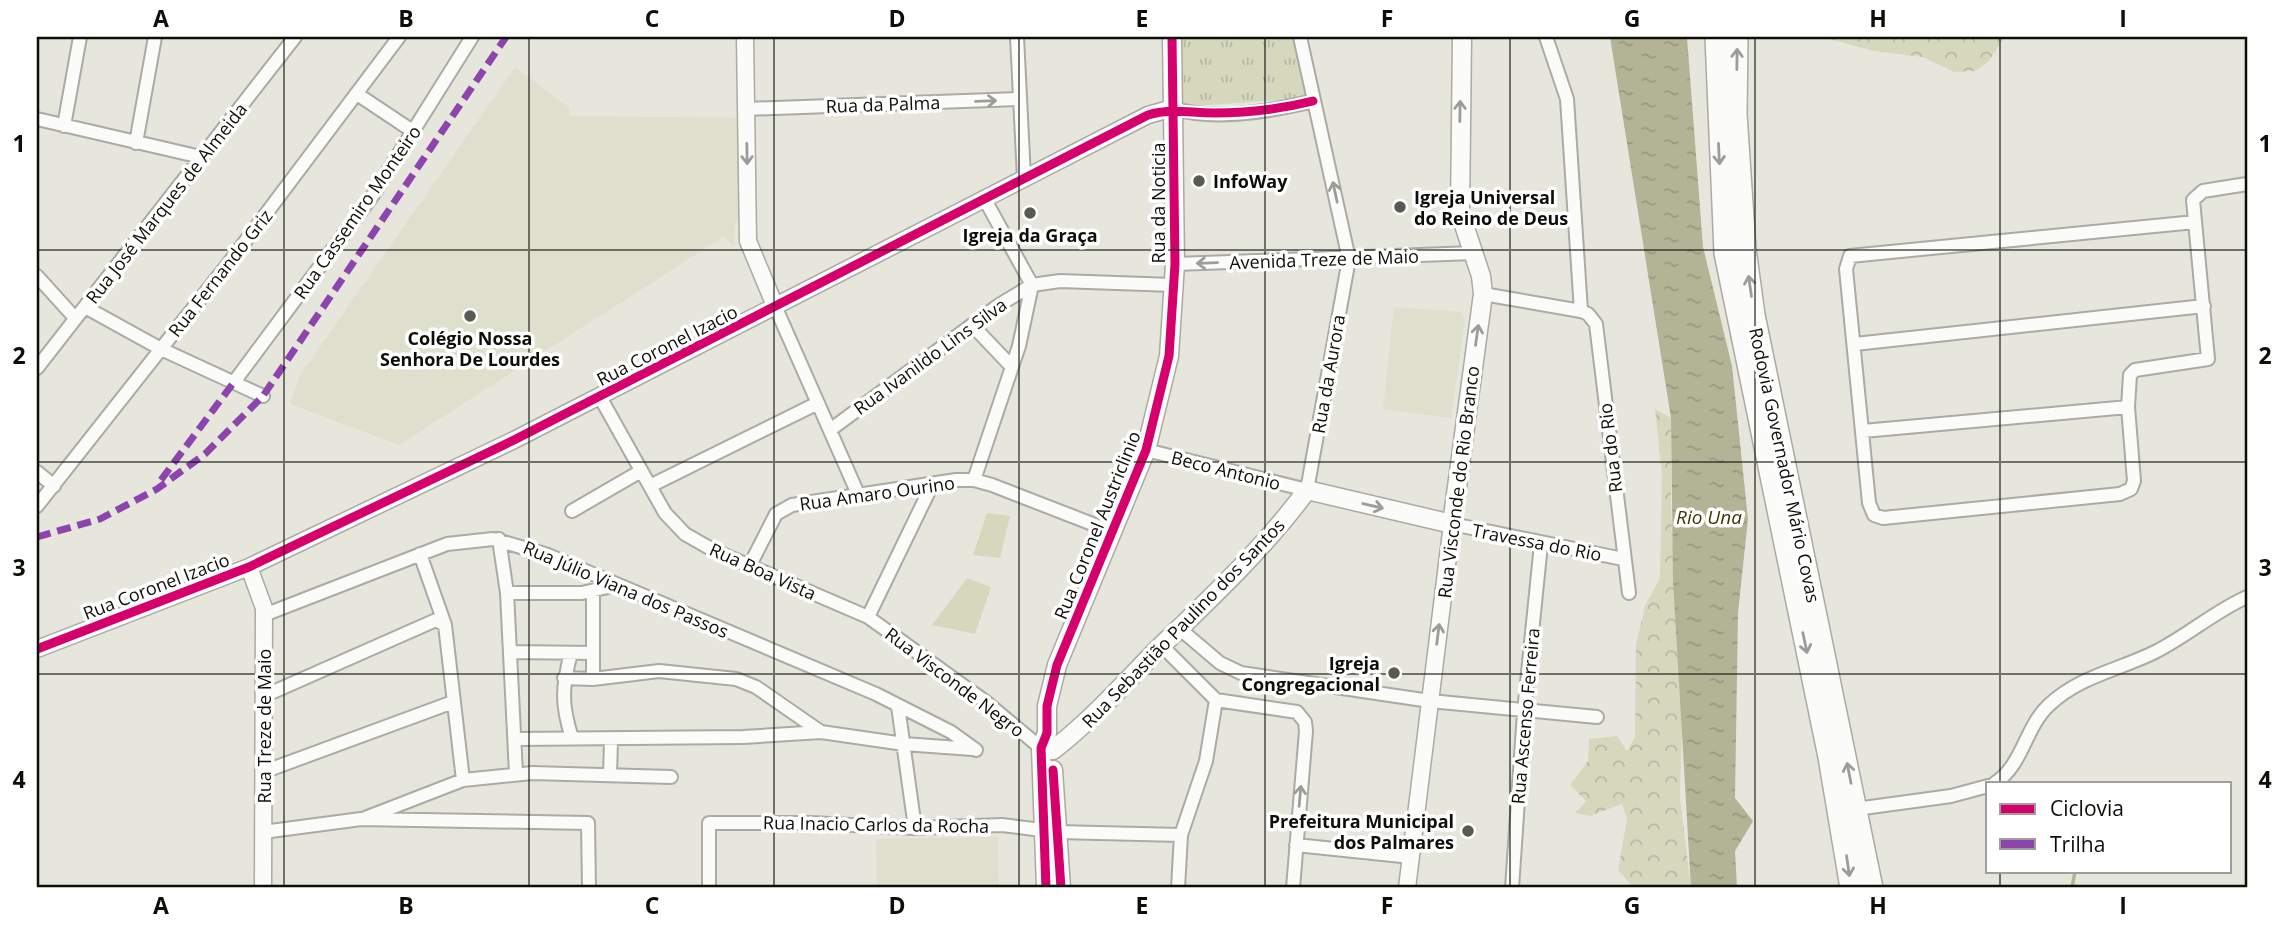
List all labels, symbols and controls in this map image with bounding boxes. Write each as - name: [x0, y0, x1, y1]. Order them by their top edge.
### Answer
- text: A: [153, 2, 169, 34]
- text: B: [398, 2, 414, 34]
- text: C: [645, 2, 659, 34]
- text: D: [888, 2, 906, 34]
- text: E: [1136, 2, 1148, 34]
- text: F: [1381, 2, 1393, 34]
- text: G: [1624, 2, 1640, 34]
- text: H: [1869, 2, 1887, 34]
- text: I: [2119, 2, 2127, 34]
- one-way arrow: [1730, 48, 1744, 71]
- street label: Rua da Palma: [825, 90, 941, 118]
- one-way arrow: [974, 94, 997, 107]
- street label: Rua José Marques de Almeida: [80, 98, 252, 308]
- one-way arrow: [1453, 100, 1467, 123]
- street label: Rua Cassemiro Monteiro: [288, 120, 426, 304]
- text: 1: [12, 127, 26, 159]
- text: 1: [2258, 127, 2272, 159]
- one-way arrow: [740, 142, 754, 165]
- street label: Rua da Noticia: [1146, 142, 1170, 264]
- one-way arrow: [1713, 142, 1726, 165]
- place label: InfoWay: [1213, 169, 1288, 193]
- marker: InfoWay: [1191, 173, 1207, 189]
- one-way arrow: [1327, 181, 1341, 204]
- place label: Igreja Universal do Reino de Deus: [1414, 185, 1568, 230]
- marker: Igreja Universal do Reino de Deus: [1392, 199, 1408, 215]
- street label: Rua Fernando Griz: [163, 204, 277, 342]
- marker: Igreja da Graça: [1022, 205, 1038, 221]
- place label: Igreja da Graça: [962, 223, 1098, 247]
- street label: Avenida Treze de Maio: [1229, 244, 1419, 274]
- one-way arrow: [1196, 257, 1219, 270]
- one-way arrow: [1743, 275, 1756, 298]
- street label: Rua Ivanildo Lins Silva: [849, 292, 1011, 420]
- street label: Rua Coronel Izacio: [592, 299, 742, 391]
- marker: Colégio Nossa Senhora De Lourdes: [462, 308, 478, 324]
- street label: Rua da Aurora: [1306, 313, 1350, 435]
- one-way arrow: [1471, 324, 1484, 347]
- street label: Rodovia Governador Mário Covas: [1744, 325, 1826, 605]
- place label: Colégio Nossa Senhora De Lourdes: [380, 326, 560, 371]
- text: 2: [12, 339, 26, 371]
- text: 2: [2258, 339, 2272, 371]
- street label: Rua Visconde do Rio Branco: [1432, 364, 1484, 600]
- street label: Rua do Rio: [1593, 402, 1627, 494]
- street label: Rua Coronel Austriclinio: [1048, 427, 1146, 623]
- street label: Beco Antonio: [1169, 445, 1283, 495]
- street label: Rua Amaro Ourino: [798, 470, 956, 516]
- one-way arrow: [1361, 499, 1384, 513]
- water label: Rio Una: [1676, 504, 1742, 530]
- street label: Rua Sebastião Paulino dos Santos: [1076, 513, 1290, 733]
- street label: Travessa do Rio: [1470, 518, 1604, 566]
- street label: Rua Júlio Viana dos Passos: [520, 535, 732, 643]
- street label: Rua Boa Vista: [706, 537, 820, 605]
- street label: Rua Coronel Izacio: [79, 547, 233, 625]
- text: 3: [12, 551, 26, 583]
- text: 3: [2258, 551, 2272, 583]
- street label: Rua Visconde Negro: [880, 622, 1030, 742]
- one-way arrow: [1432, 623, 1445, 645]
- street label: Rua Ascenso Ferreira: [1505, 627, 1545, 805]
- one-way arrow: [1799, 631, 1813, 654]
- street label: Rua Treze de Maio: [252, 649, 276, 803]
- place label: Igreja Congregacional: [1241, 651, 1380, 696]
- marker: Igreja Congregacional: [1386, 665, 1402, 681]
- one-way arrow: [1842, 762, 1855, 785]
- text: 4: [12, 763, 26, 795]
- text: 4: [2258, 763, 2272, 795]
- legend: [1986, 782, 2232, 872]
- one-way arrow: [1294, 785, 1307, 808]
- text: Ciclovia: [2050, 794, 2124, 822]
- place label: Prefeitura Municipal dos Palmares: [1269, 809, 1454, 854]
- street label: Rua Inacio Carlos da Rocha: [763, 810, 989, 838]
- marker: Prefeitura Municipal dos Palmares: [1460, 823, 1476, 839]
- text: Trilha: [2050, 830, 2105, 858]
- one-way arrow: [1842, 854, 1855, 877]
- text: A: [153, 889, 169, 921]
- text: B: [398, 889, 414, 921]
- text: C: [645, 889, 659, 921]
- text: D: [888, 889, 906, 921]
- text: E: [1136, 889, 1148, 921]
- text: F: [1381, 889, 1393, 921]
- text: G: [1624, 889, 1640, 921]
- text: H: [1869, 889, 1887, 921]
- text: I: [2119, 889, 2127, 921]

